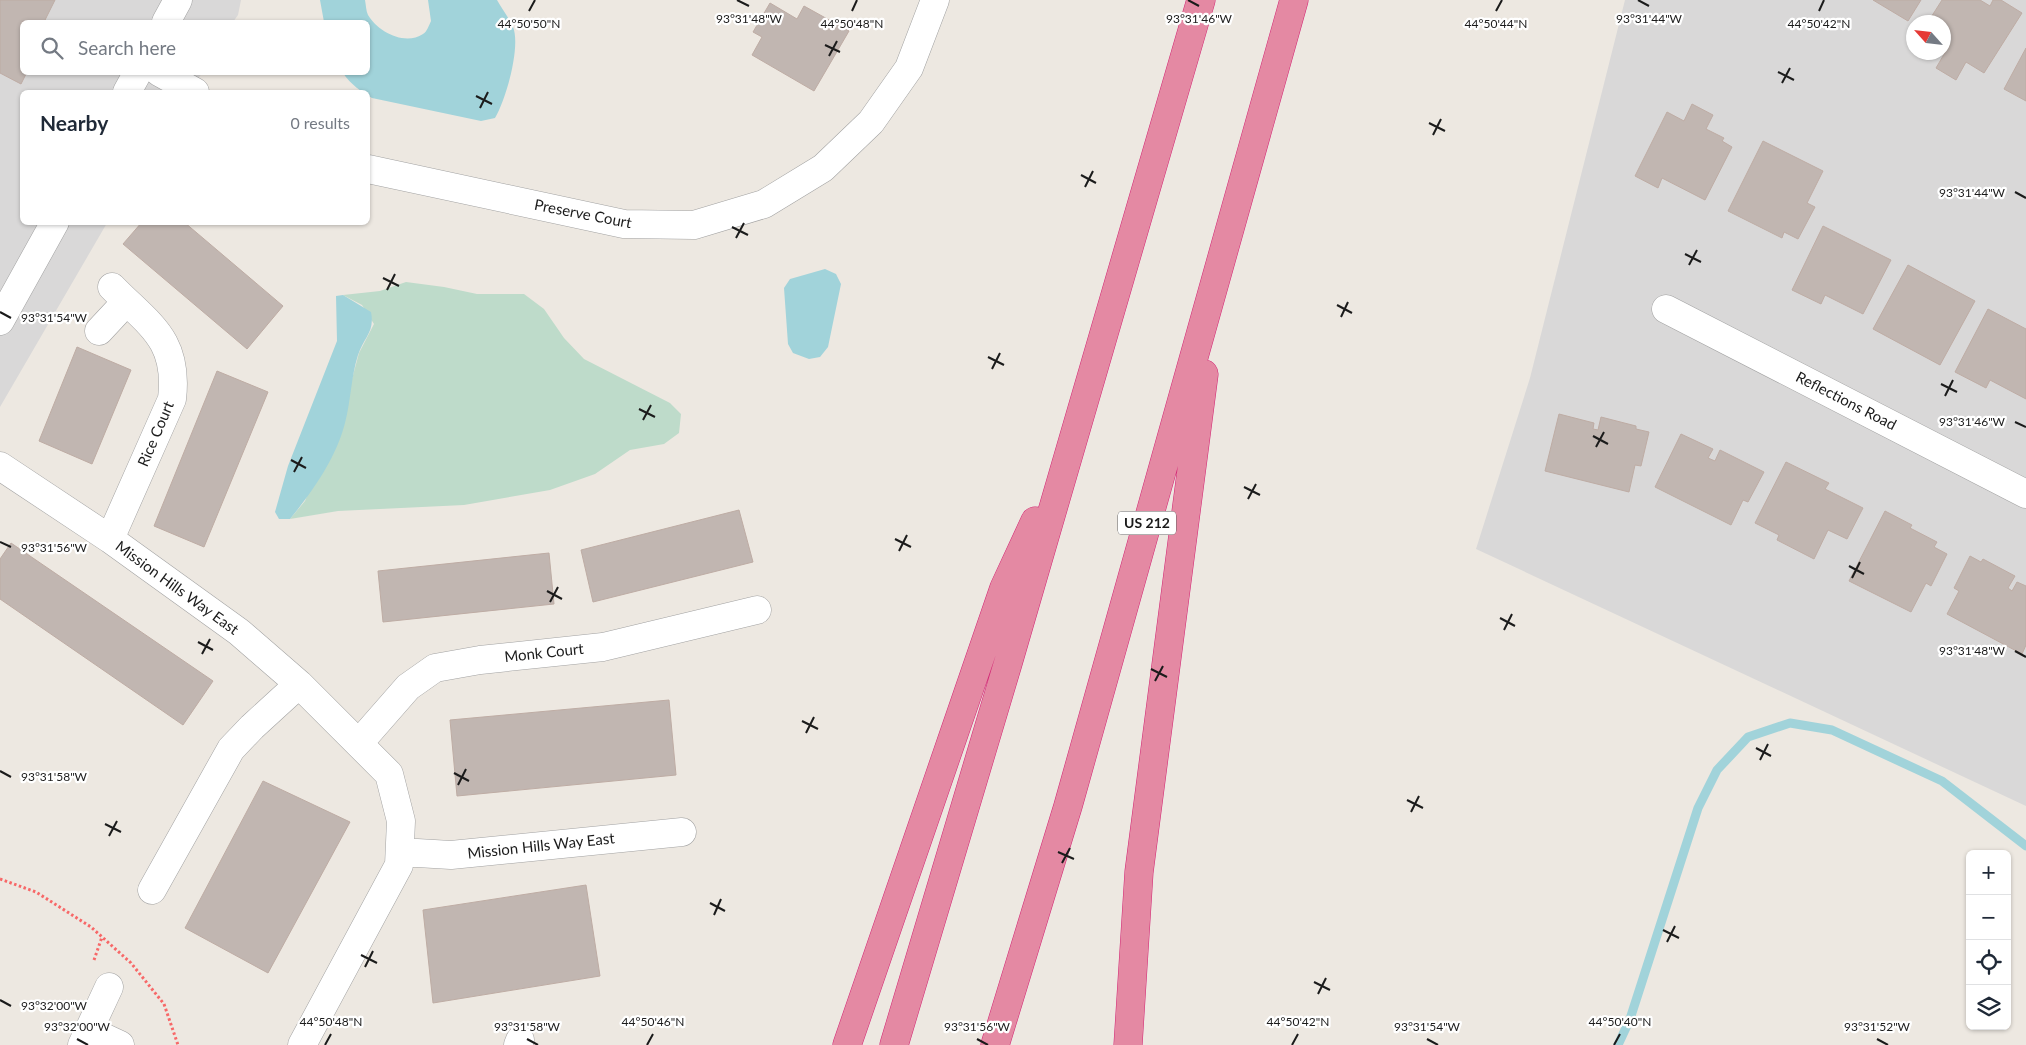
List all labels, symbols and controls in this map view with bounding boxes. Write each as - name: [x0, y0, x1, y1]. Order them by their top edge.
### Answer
- text: 93°31'48"W: [716, 11, 783, 26]
- text: 93°31'46"W: [1166, 11, 1233, 26]
- text: 93°31'44"W: [1616, 11, 1683, 26]
- north arrow: [1906, 15, 1951, 60]
- text: 44°50'50"N: [498, 16, 560, 31]
- text: 44°50'48"N: [821, 16, 883, 31]
- text: 44°50'44"N: [1465, 16, 1527, 31]
- text: 44°50'42"N: [1788, 16, 1850, 31]
- search box: [20, 20, 370, 75]
- icon: search: [38, 34, 66, 62]
- text: Search here: [78, 36, 176, 59]
- text: Nearby: [40, 110, 108, 135]
- text: 0 results: [290, 113, 350, 132]
- text: 93°31'44"W: [1939, 185, 2006, 200]
- street label: Preserve Court: [533, 195, 634, 231]
- text: 93°31'54"W: [21, 310, 88, 325]
- street label: Reflections Road: [1793, 367, 1900, 433]
- street label: Rice Court: [133, 398, 177, 469]
- text: 93°31'46"W: [1939, 414, 2006, 429]
- road number: US 212: [1118, 512, 1176, 534]
- street label: Mission Hills Way East: [112, 536, 243, 638]
- text: 93°31'56"W: [21, 540, 88, 555]
- street label: Monk Court: [503, 639, 585, 665]
- text: 93°31'48"W: [1939, 643, 2006, 658]
- text: 93°31'58"W: [21, 769, 88, 784]
- street label: Mission Hills Way East: [466, 828, 616, 862]
- map controls: [1966, 850, 2011, 1030]
- button: +: [1966, 850, 2011, 895]
- button: −: [1966, 895, 2011, 940]
- button: locate: [1966, 940, 2011, 985]
- button: layers: [1966, 985, 2011, 1030]
- text: 93°32'00"W: [21, 998, 88, 1013]
- text: 44°50'48"N: [300, 1014, 362, 1029]
- text: 44°50'46"N: [622, 1014, 684, 1029]
- text: 44°50'42"N: [1267, 1014, 1329, 1029]
- text: 44°50'40"N: [1589, 1014, 1651, 1029]
- text: 93°32'00"W: [44, 1019, 111, 1034]
- text: 93°31'58"W: [494, 1019, 561, 1034]
- text: 93°31'56"W: [944, 1019, 1011, 1034]
- text: 93°31'54"W: [1394, 1019, 1461, 1034]
- text: 93°31'52"W: [1844, 1019, 1911, 1034]

